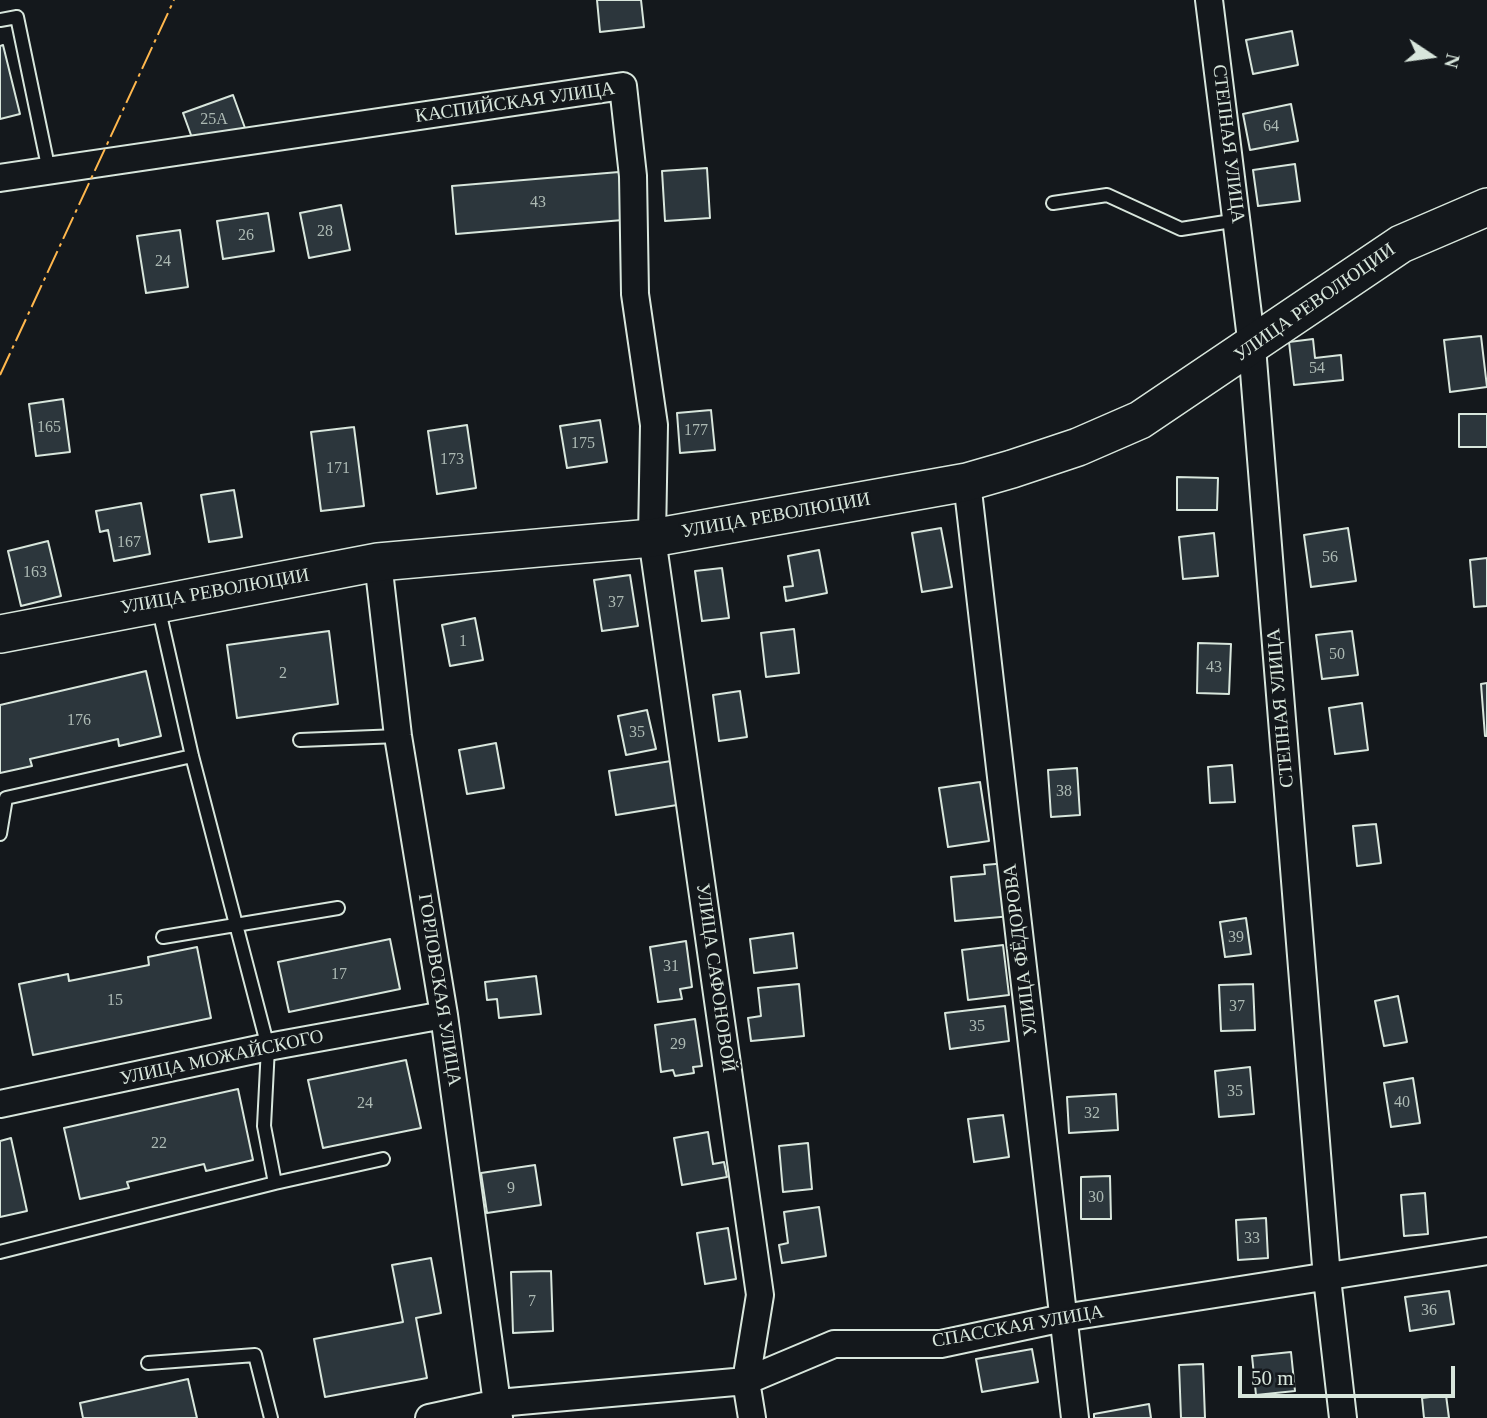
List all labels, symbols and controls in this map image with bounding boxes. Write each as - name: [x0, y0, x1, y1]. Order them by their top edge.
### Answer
- north arrow: [1396, 21, 1466, 91]
- text: N: [1440, 52, 1464, 70]
- street label: СТЕПНАЯ УЛИЦА: [1207, 63, 1249, 225]
- street label: КАСПИЙСКАЯ УЛИЦА: [414, 78, 616, 128]
- house number: 25А: [200, 110, 228, 130]
- house number: 64: [1263, 117, 1279, 137]
- house number: 43: [530, 193, 546, 213]
- house number: 28: [317, 222, 333, 242]
- house number: 26: [238, 226, 254, 246]
- street label: УЛИЦА РЕВОЛЮЦИИ: [1230, 239, 1400, 367]
- house number: 24: [155, 252, 171, 272]
- house number: 54: [1309, 359, 1325, 379]
- house number: 165: [37, 418, 61, 438]
- house number: 177: [684, 421, 708, 441]
- house number: 175: [571, 434, 595, 454]
- house number: 173: [440, 450, 464, 470]
- house number: 171: [326, 459, 350, 479]
- street label: УЛИЦА РЕВОЛЮЦИИ: [680, 488, 872, 544]
- house number: 167: [117, 533, 141, 553]
- house number: 56: [1322, 548, 1338, 568]
- house number: 163: [23, 563, 47, 583]
- street label: УЛИЦА РЕВОЛЮЦИИ: [119, 564, 311, 620]
- house number: 37: [608, 593, 624, 613]
- street label: СТЕПНАЯ УЛИЦА: [1263, 627, 1299, 789]
- house number: 1: [459, 632, 467, 652]
- house number: 50: [1329, 645, 1345, 665]
- house number: 43: [1206, 658, 1222, 678]
- house number: 2: [279, 664, 287, 684]
- house number: 176: [67, 711, 91, 731]
- house number: 35: [629, 723, 645, 743]
- house number: 38: [1056, 782, 1072, 802]
- street label: УЛИЦА ФЁДОРОВА: [999, 863, 1043, 1037]
- street label: УЛИЦА САФОНОВОЙ: [690, 882, 740, 1074]
- street label: ГОРЛОВСКАЯ УЛИЦА: [413, 892, 465, 1088]
- house number: 39: [1228, 928, 1244, 948]
- house number: 31: [663, 957, 679, 977]
- house number: 17: [331, 965, 347, 985]
- house number: 15: [107, 991, 123, 1011]
- house number: 37: [1229, 997, 1245, 1017]
- house number: 35: [969, 1017, 985, 1037]
- street label: УЛИЦА МОЖАЙСКОГО: [118, 1025, 326, 1091]
- house number: 29: [670, 1035, 686, 1055]
- house number: 35: [1227, 1082, 1243, 1102]
- house number: 40: [1394, 1093, 1410, 1113]
- house number: 24: [357, 1094, 373, 1114]
- house number: 32: [1084, 1104, 1100, 1124]
- house number: 22: [151, 1134, 167, 1154]
- house number: 9: [507, 1179, 515, 1199]
- house number: 30: [1088, 1188, 1104, 1208]
- house number: 33: [1244, 1229, 1260, 1249]
- house number: 7: [528, 1292, 536, 1312]
- street label: СПАССКАЯ УЛИЦА: [930, 1301, 1106, 1353]
- house number: 36: [1421, 1301, 1437, 1321]
- scale bar: [1242, 1352, 1459, 1396]
- text: 50 m: [1251, 1366, 1294, 1390]

